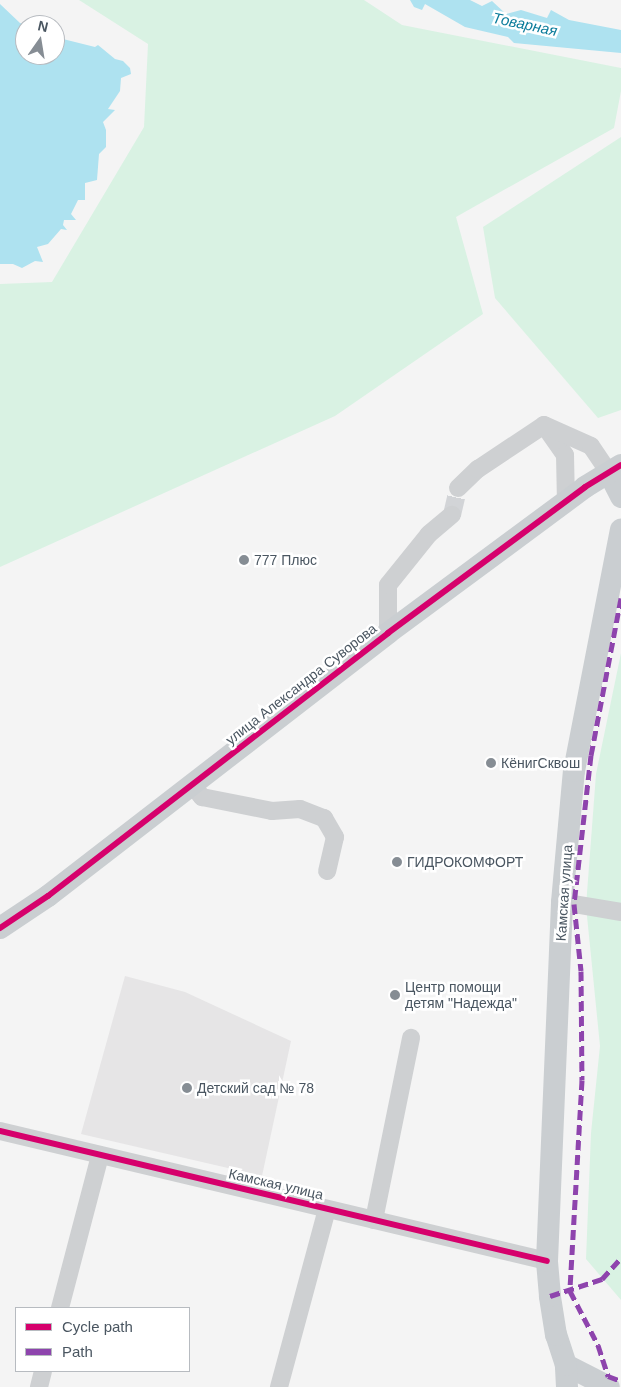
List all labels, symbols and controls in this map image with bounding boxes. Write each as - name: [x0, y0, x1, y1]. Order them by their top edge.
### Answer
- water label: Товарная: [491, 8, 559, 40]
- north arrow: [15, 15, 65, 65]
- text: N: [36, 17, 50, 35]
- place label: 777 Плюс: [254, 552, 317, 568]
- marker: 777 Плюс: [238, 554, 250, 566]
- street label: улица Александра Суворова: [222, 620, 380, 748]
- place label: КёнигСквош: [501, 755, 580, 771]
- marker: КёнигСквош: [485, 757, 497, 769]
- street label: Камская улица: [552, 844, 576, 942]
- place label: ГИДРОКОМФОРТ: [407, 854, 523, 870]
- marker: ГИДРОКОМФОРТ: [391, 856, 403, 868]
- place label: Центр помощи детям "Надежда": [405, 979, 517, 1012]
- marker: Центр помощи детям "Надежда": [389, 989, 401, 1001]
- place label: Детский сад № 78: [197, 1080, 314, 1096]
- marker: Детский сад № 78: [181, 1082, 193, 1094]
- street label: Камская улица: [227, 1165, 325, 1203]
- legend: [15, 1307, 190, 1372]
- text: Cycle path: [62, 1318, 133, 1335]
- text: Path: [62, 1343, 93, 1360]

